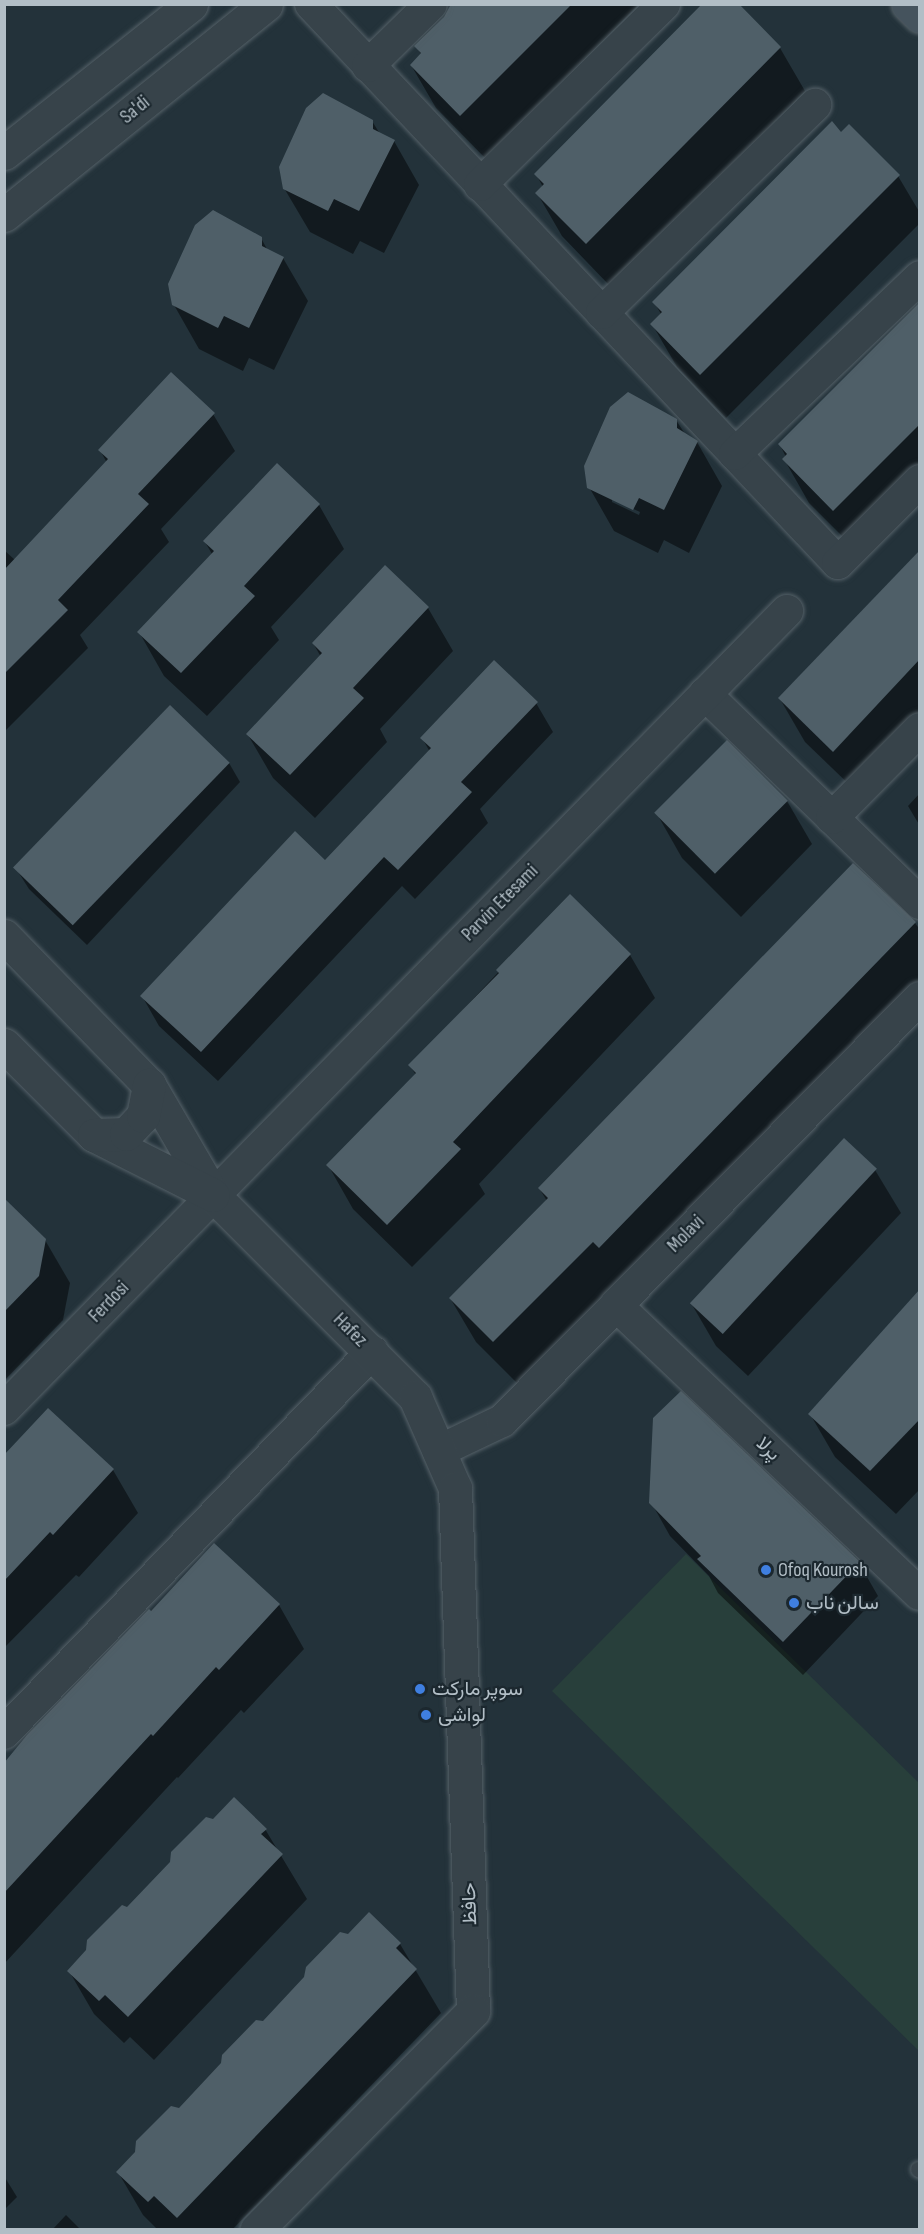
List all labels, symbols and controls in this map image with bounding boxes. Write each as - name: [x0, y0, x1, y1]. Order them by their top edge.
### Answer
- street label: Sa'di: [115, 91, 155, 129]
- street label: Parvin Etesami: [457, 860, 543, 946]
- street label: Molavi: [662, 1210, 710, 1258]
- street label: Ferdosi: [84, 1276, 134, 1328]
- street label: Hafez: [328, 1308, 372, 1352]
- street label: پرلا: [751, 1432, 785, 1466]
- place label: Ofoq Kourosh: [778, 1558, 868, 1582]
- marker: Ofoq Kourosh: [759, 1563, 773, 1577]
- place label: سالن ناب: [806, 1591, 879, 1615]
- marker: سالن ناب: [787, 1596, 801, 1610]
- place label: سوپر مارکت: [432, 1677, 523, 1701]
- marker: سوپر مارکت: [413, 1682, 427, 1696]
- place label: لواشی: [438, 1703, 486, 1727]
- marker: لواشی: [419, 1708, 433, 1722]
- street label: حافظ: [457, 1882, 483, 1926]

